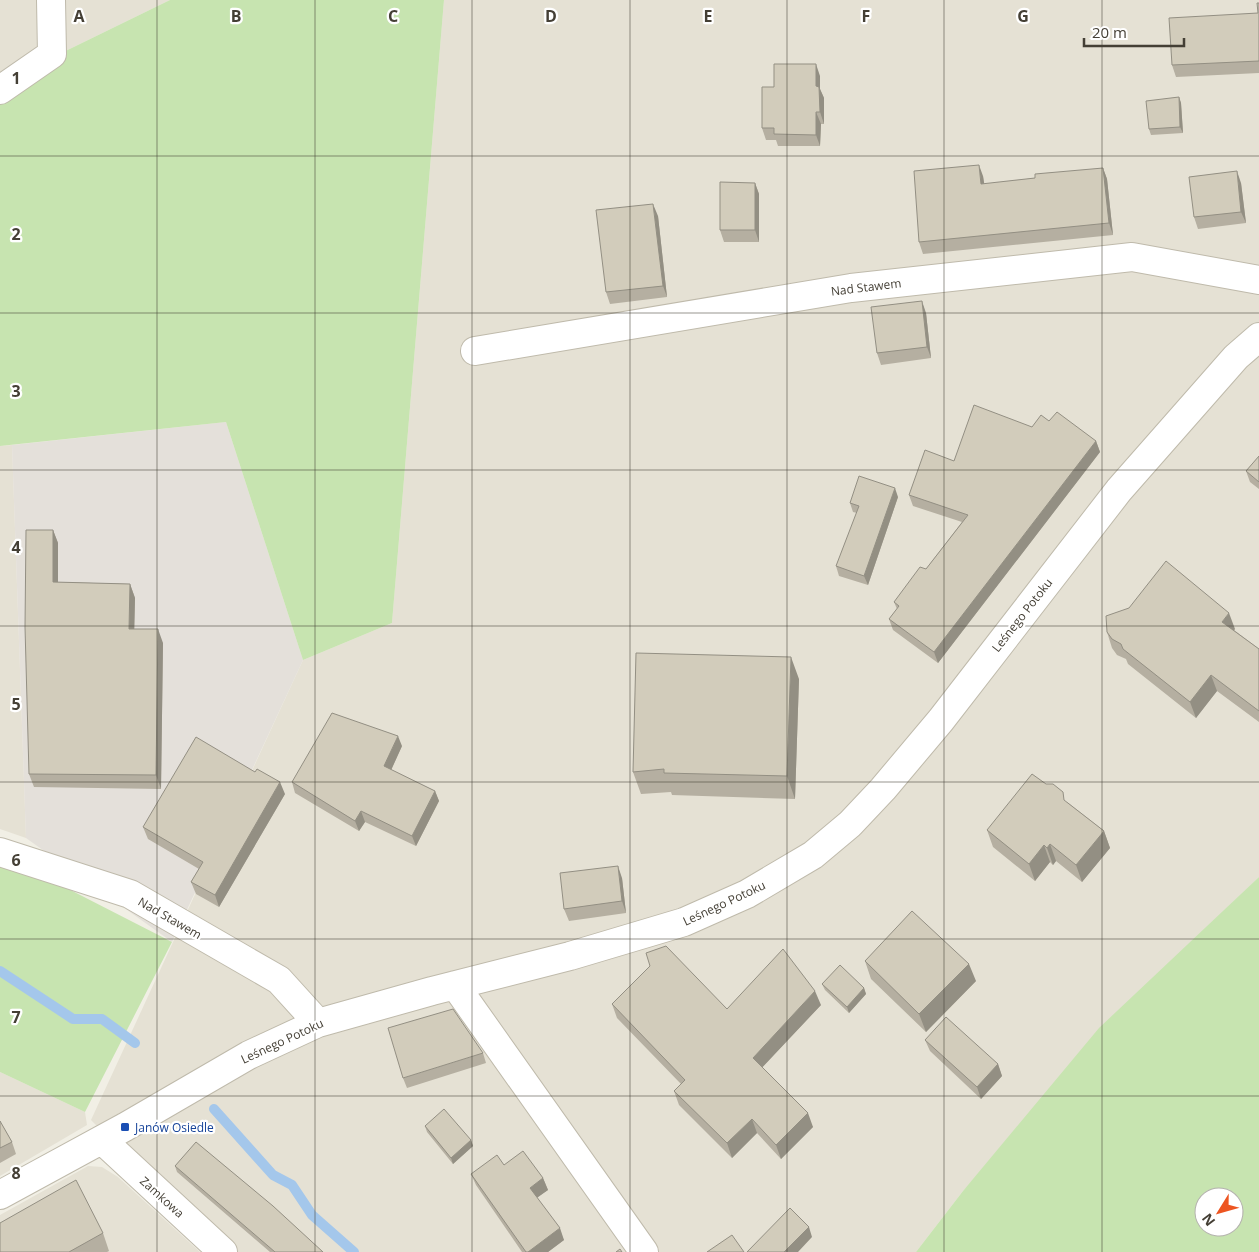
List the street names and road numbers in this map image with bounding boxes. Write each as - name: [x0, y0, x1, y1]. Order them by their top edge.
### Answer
- street label: Nad Stawem: [830, 274, 902, 300]
- street label: Leśnego Potoku: [988, 575, 1056, 655]
- street label: Leśnego Potoku: [680, 876, 768, 930]
- street label: Nad Stawem: [135, 893, 205, 943]
- street label: Leśnego Potoku: [238, 1014, 326, 1068]
- street label: Zamkowa: [136, 1173, 188, 1221]

